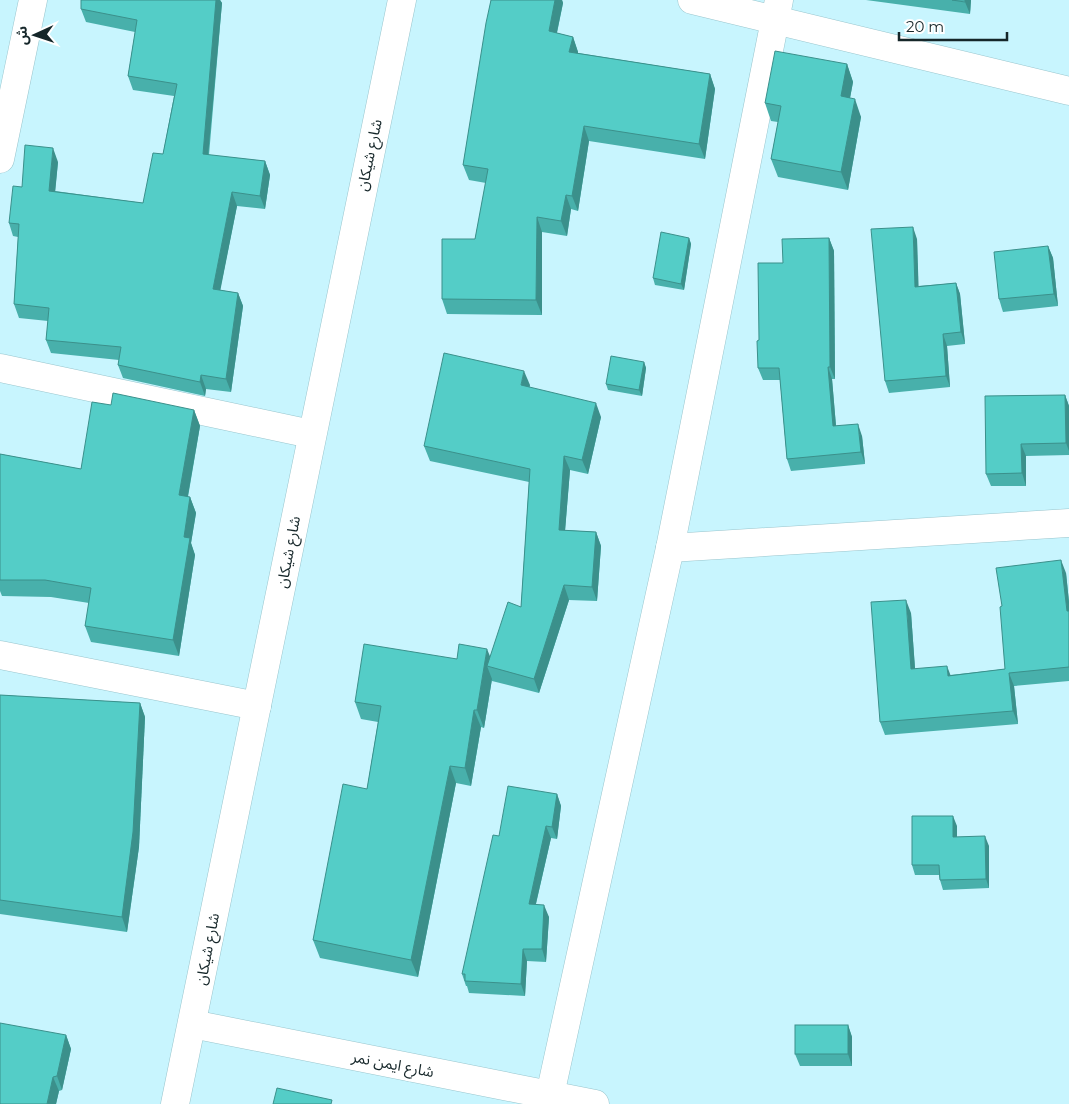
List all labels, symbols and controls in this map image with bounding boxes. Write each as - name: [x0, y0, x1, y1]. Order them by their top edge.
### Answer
- north arrow: [10, 10, 60, 60]
- scale bar: [899, 10, 1006, 42]
- text: 20 m: [906, 17, 944, 36]
- text: ش: [13, 26, 32, 46]
- street label: شارع شيكان: [352, 117, 389, 193]
- street label: شارع شيكان: [272, 514, 307, 590]
- street label: شارع شيكان: [191, 911, 226, 987]
- street label: شارع ايمن نمر: [349, 1047, 436, 1084]

